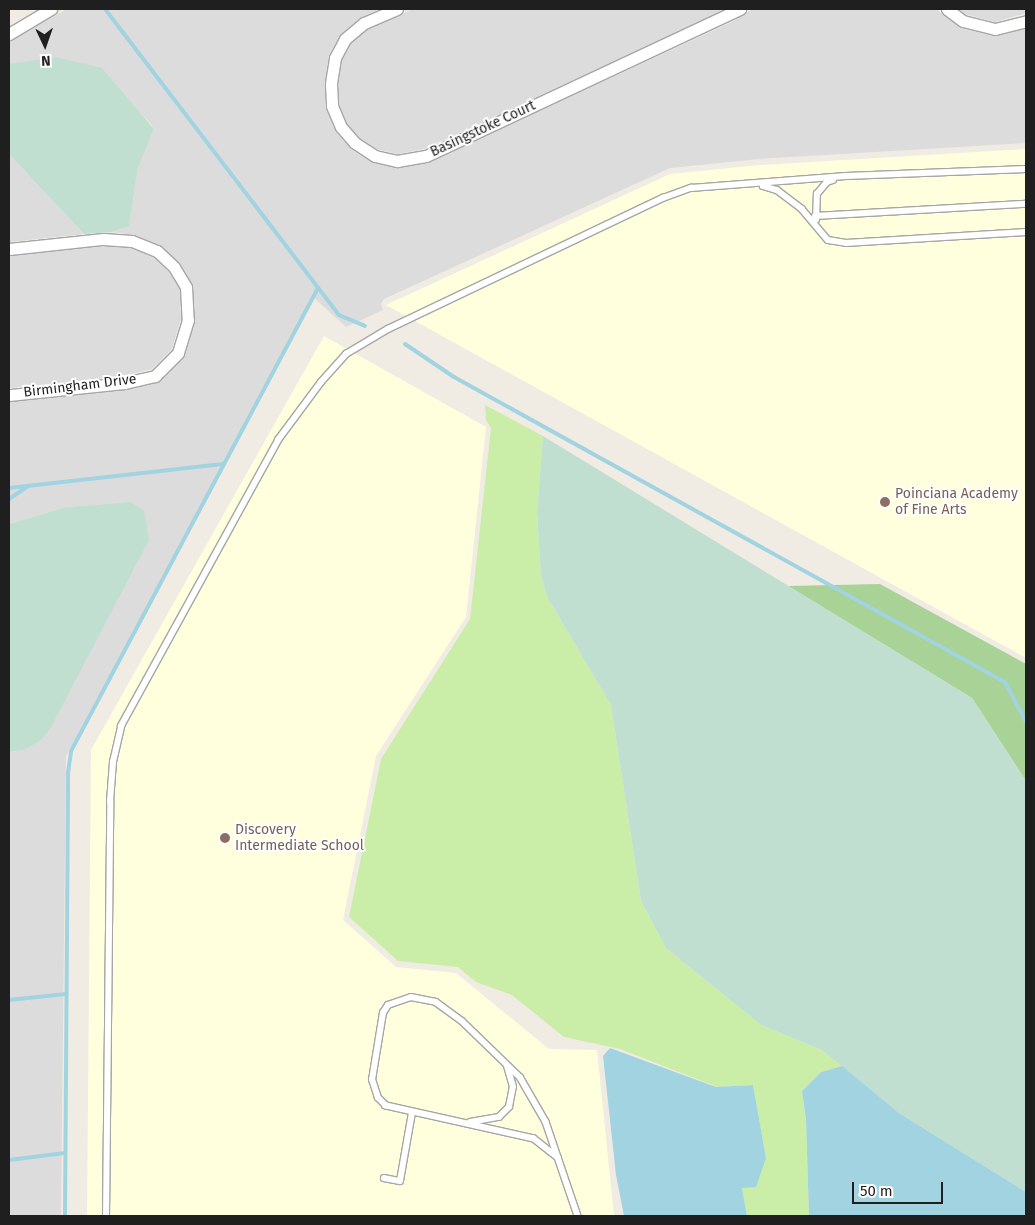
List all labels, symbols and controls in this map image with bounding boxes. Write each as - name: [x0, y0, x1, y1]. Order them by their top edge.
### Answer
- north arrow: [20, 20, 70, 70]
- text: N: [41, 52, 51, 69]
- street label: Basingstoke Court: [428, 97, 538, 161]
- street label: Birmingham Drive: [23, 371, 137, 401]
- place label: Poinciana Academy of Fine Arts: [895, 486, 1018, 518]
- marker: Poinciana Academy of Fine Arts: [879, 496, 891, 508]
- place label: Discovery Intermediate School: [235, 822, 364, 854]
- marker: Discovery Intermediate School: [219, 832, 231, 844]
- scale bar: [855, 1172, 946, 1204]
- text: 50 m: [860, 1182, 893, 1200]

